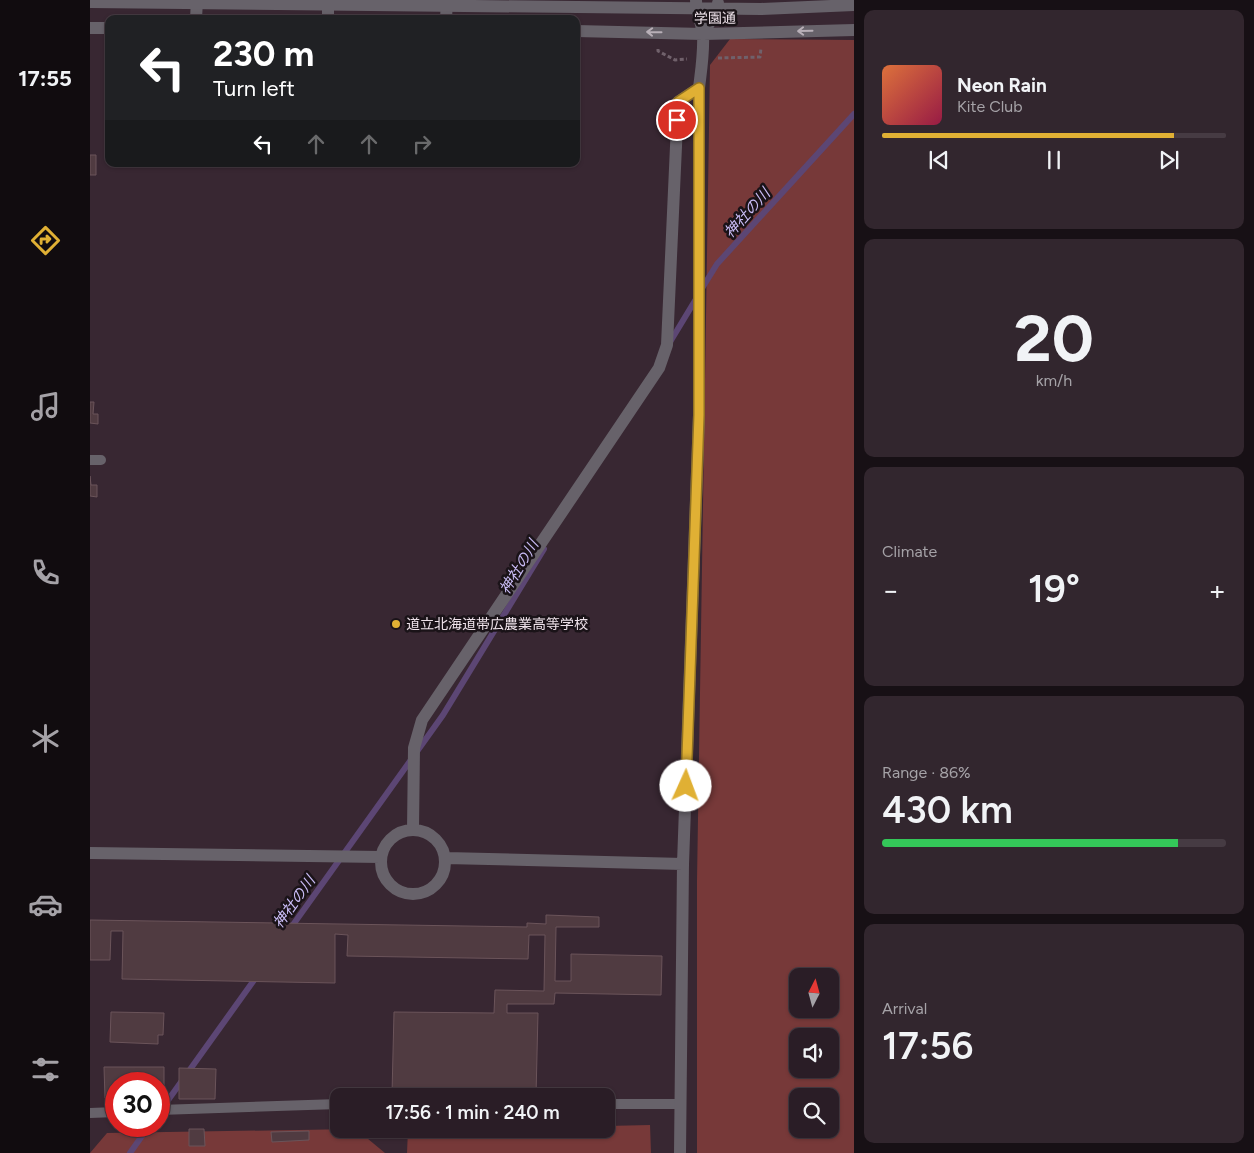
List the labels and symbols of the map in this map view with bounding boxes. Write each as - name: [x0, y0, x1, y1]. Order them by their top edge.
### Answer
- street label: 学園通: [694, 10, 736, 27]
- one-way arrow: [798, 26, 814, 36]
- one-way arrow: [646, 27, 662, 37]
- pin: [656, 99, 698, 141]
- water label: 神社の川: [720, 183, 775, 241]
- water label: 神社の川: [496, 535, 543, 597]
- place label: 道立北海道帯広農業高等学校: [406, 616, 588, 633]
- marker: 道立北海道帯広農業高等学校: [390, 618, 402, 630]
- position arrow: [659, 759, 711, 811]
- water label: 神社の川: [269, 871, 320, 932]
- north arrow: [789, 968, 839, 1018]
- speed limit sign: 30: [105, 1072, 170, 1137]

